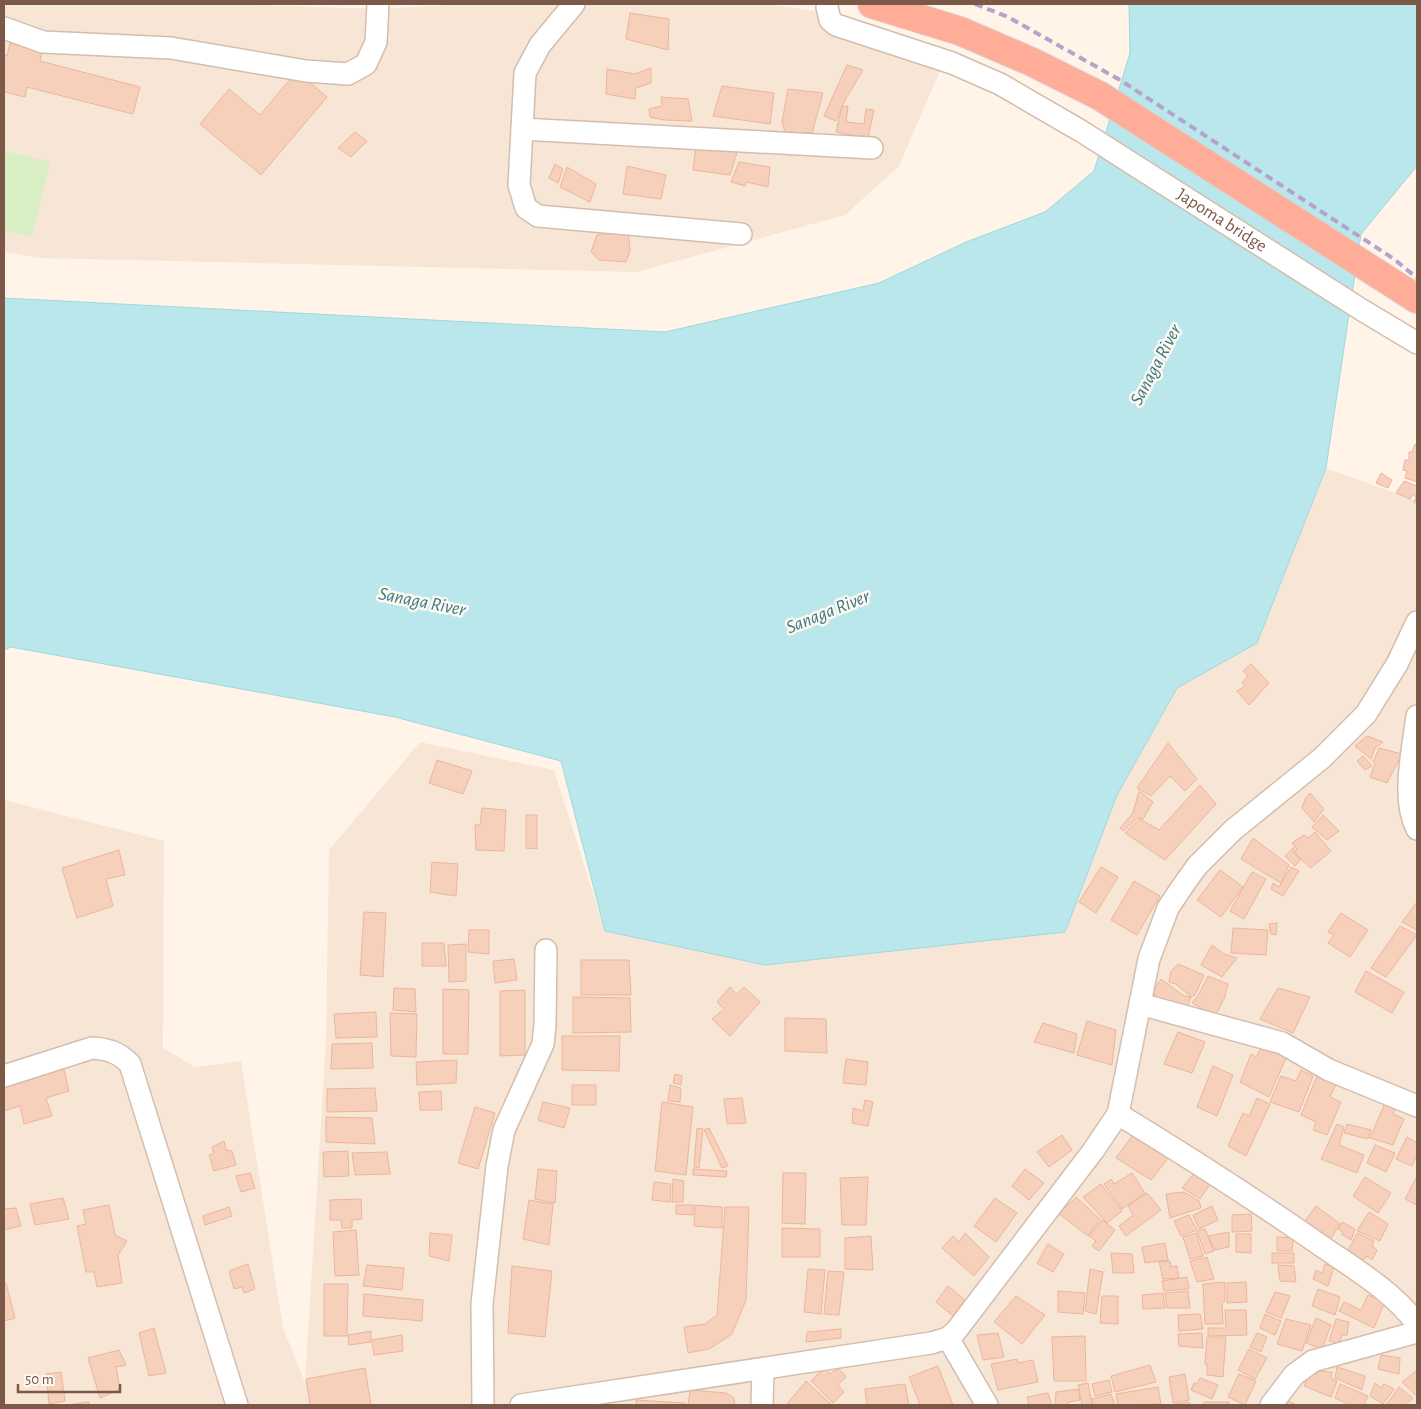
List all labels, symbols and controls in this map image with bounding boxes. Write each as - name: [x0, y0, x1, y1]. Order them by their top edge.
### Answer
- street label: Japoma bridge: [1173, 185, 1270, 256]
- water label: Sanaga River: [1127, 321, 1185, 408]
- water label: Sanaga River: [377, 584, 468, 620]
- water label: Sanaga River: [784, 586, 873, 637]
- scale bar: [18, 1362, 120, 1394]
- text: 50 m: [25, 1372, 54, 1387]

